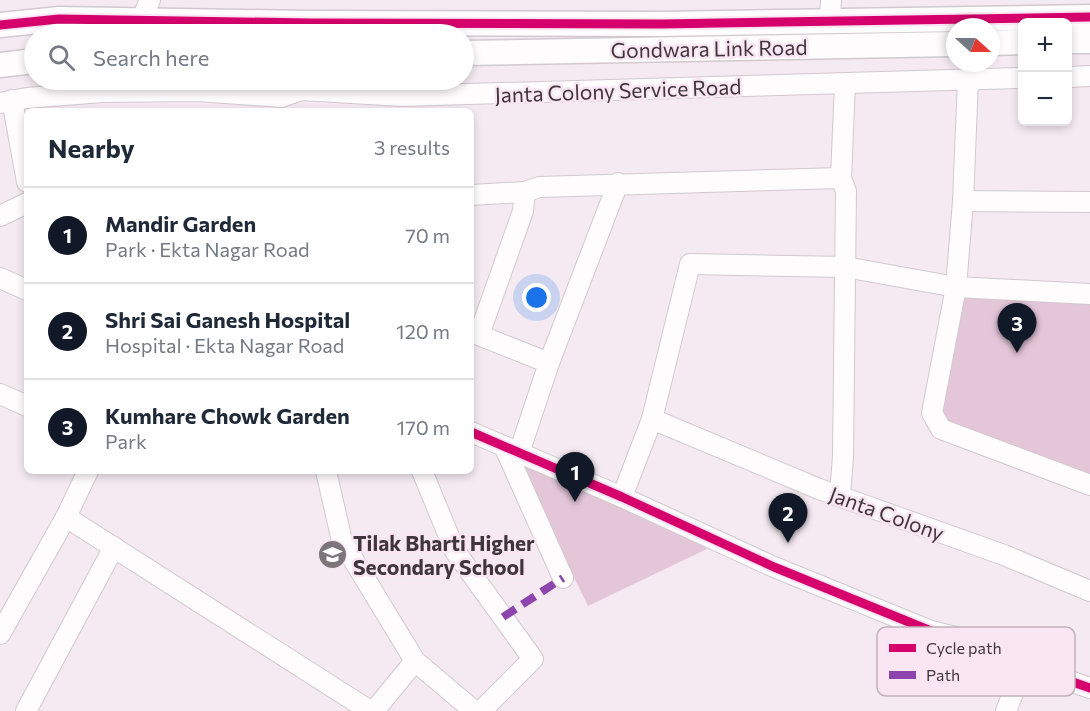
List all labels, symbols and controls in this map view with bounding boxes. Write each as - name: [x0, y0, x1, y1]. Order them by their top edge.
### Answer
- north arrow: [946, 18, 1000, 72]
- map controls: [1018, 18, 1072, 126]
- button: +: [1018, 18, 1072, 72]
- search box: [24, 24, 474, 90]
- street label: Gondwara Link Road: [610, 34, 808, 62]
- icon: search: [45, 41, 78, 74]
- text: Search here: [93, 44, 209, 71]
- button: −: [1018, 72, 1072, 126]
- street label: Janta Colony Service Road: [494, 73, 742, 107]
- text: Nearby: [48, 132, 135, 163]
- text: 3 results: [374, 135, 450, 159]
- text: Mandir Garden: [105, 210, 256, 237]
- text: 1: [63, 223, 72, 247]
- text: 70 m: [405, 223, 450, 247]
- text: Park · Ekta Nagar Road: [105, 237, 310, 261]
- your location: [522, 283, 551, 312]
- pin: 3: [998, 304, 1036, 353]
- text: Shri Sai Ganesh Hospital: [105, 306, 350, 333]
- text: 2: [62, 319, 73, 343]
- text: 120 m: [396, 319, 450, 343]
- text: Hospital · Ekta Nagar Road: [105, 333, 344, 357]
- text: Kumhare Chowk Garden: [105, 402, 350, 429]
- text: 3: [62, 415, 73, 439]
- text: 170 m: [397, 415, 450, 439]
- text: Park: [105, 429, 147, 453]
- pin: 1: [556, 452, 594, 502]
- street label: Janta Colony: [826, 481, 948, 545]
- pin: 2: [768, 494, 808, 543]
- place label: Tilak Bharti Higher Secondary School: [353, 530, 535, 579]
- school or university icon: Tilak Bharti Higher Secondary School: [316, 538, 348, 570]
- legend: [877, 627, 1075, 696]
- text: Cycle path: [926, 638, 1002, 657]
- text: Path: [926, 665, 960, 684]

